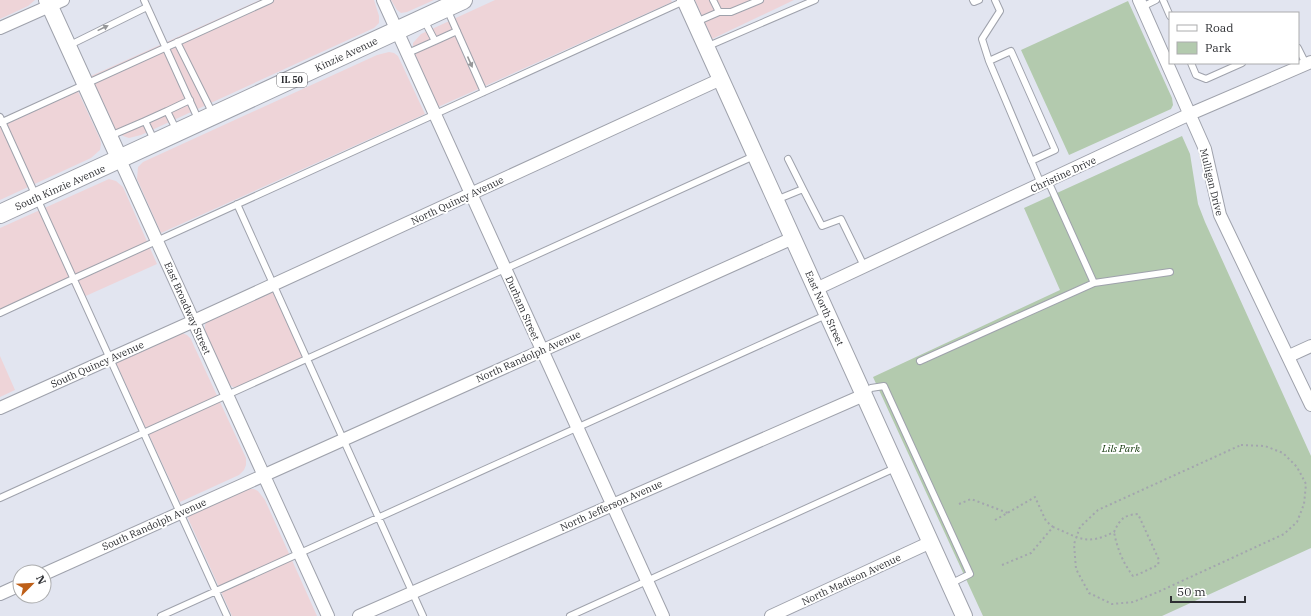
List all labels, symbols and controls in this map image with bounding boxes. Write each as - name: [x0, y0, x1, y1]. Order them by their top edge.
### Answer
- legend: [1169, 12, 1299, 64]
- text: Road: [1205, 20, 1234, 35]
- one-way arrow: [98, 25, 109, 31]
- street label: Kinzie Avenue: [313, 34, 380, 75]
- text: Park: [1205, 40, 1231, 55]
- one-way arrow: [468, 56, 474, 68]
- road number: IL 50: [277, 73, 307, 87]
- street label: Mulligan Drive: [1197, 147, 1226, 217]
- street label: Christine Drive: [1028, 154, 1098, 195]
- street label: South Kinzie Avenue: [13, 162, 107, 213]
- street label: North Quincy Avenue: [409, 173, 506, 228]
- street label: East Broadway Street: [161, 260, 214, 357]
- street label: East North Street: [802, 269, 847, 348]
- street label: Durham Street: [503, 274, 543, 343]
- street label: North Randolph Avenue: [474, 328, 583, 385]
- street label: South Quincy Avenue: [49, 338, 146, 391]
- park label: Lils Park: [1101, 442, 1141, 455]
- street label: North Jefferson Avenue: [558, 477, 664, 534]
- street label: South Randolph Avenue: [100, 496, 208, 553]
- street label: North Madison Avenue: [800, 551, 903, 608]
- north arrow: [12, 564, 52, 604]
- text: N: [33, 573, 49, 587]
- scale bar: [1171, 578, 1245, 604]
- text: 50 m: [1177, 584, 1206, 599]

